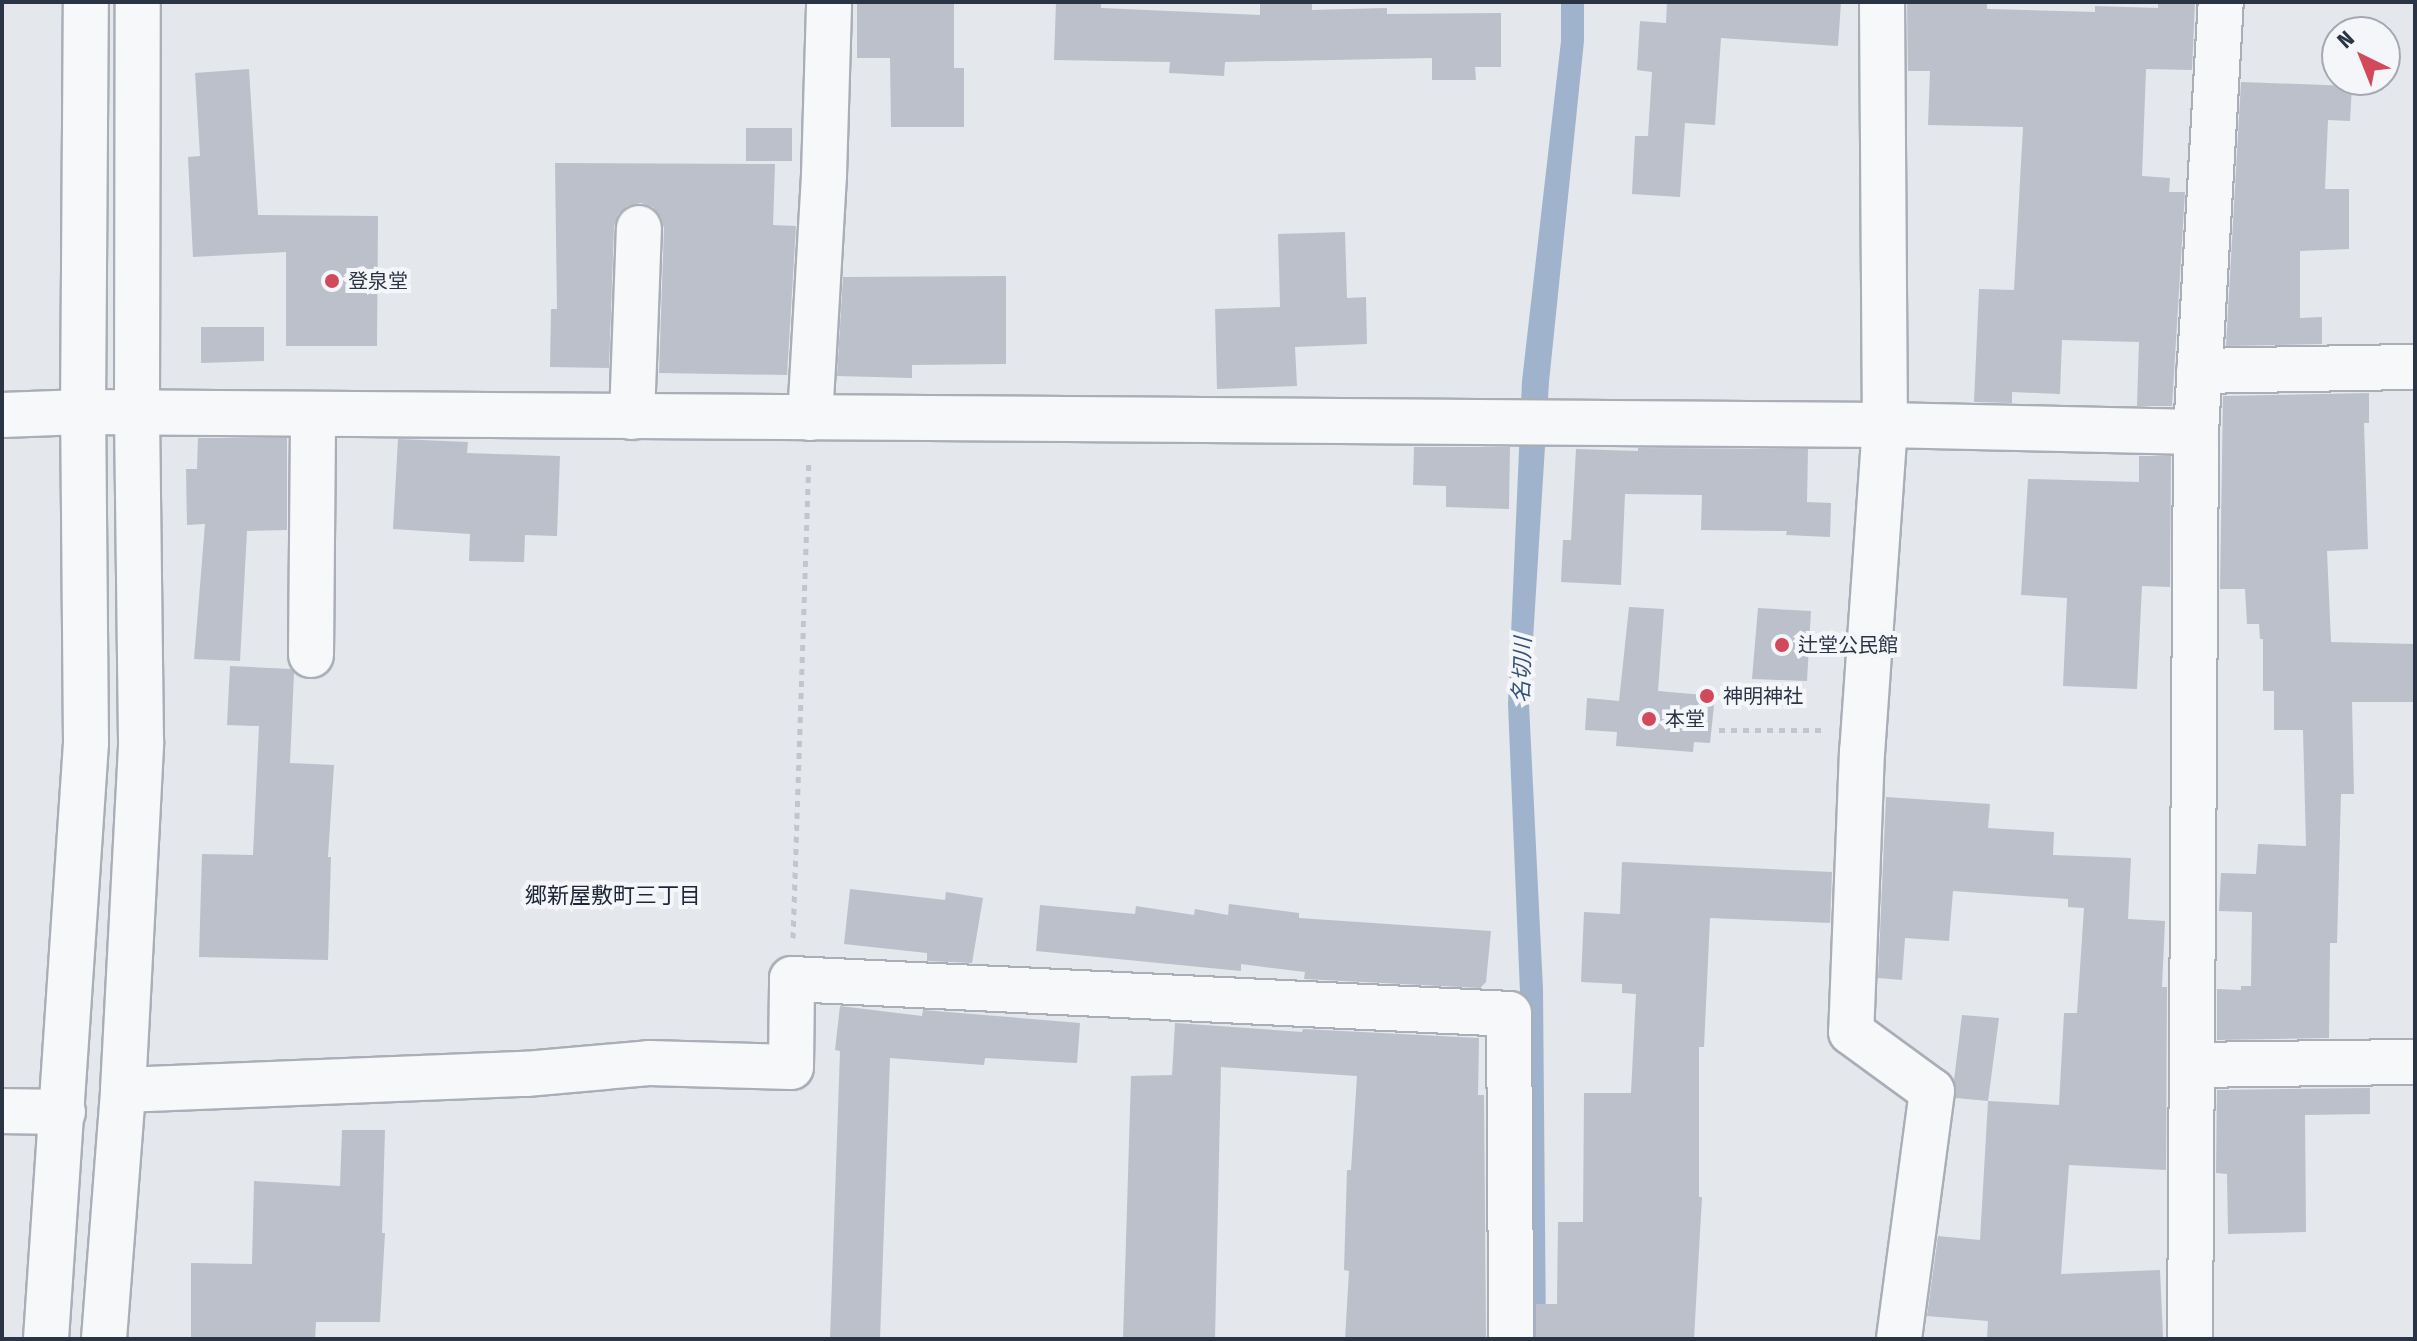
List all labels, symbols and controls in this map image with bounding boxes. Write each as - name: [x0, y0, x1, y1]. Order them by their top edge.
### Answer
- north arrow: [2321, 16, 2401, 96]
- text: N: [2332, 25, 2360, 54]
- place label: 登泉堂: [348, 269, 408, 293]
- marker: 登泉堂: [323, 272, 341, 290]
- place label: 辻堂公民館: [1798, 633, 1898, 657]
- marker: 辻堂公民館: [1773, 636, 1791, 654]
- water label: 名切川: [1508, 637, 1536, 703]
- place label: 神明神社: [1723, 684, 1803, 708]
- marker: 神明神社: [1698, 687, 1716, 705]
- place label: 本堂: [1665, 707, 1705, 731]
- marker: 本堂: [1640, 710, 1658, 728]
- district label: 郷新屋敷町三丁目: [525, 883, 701, 909]

